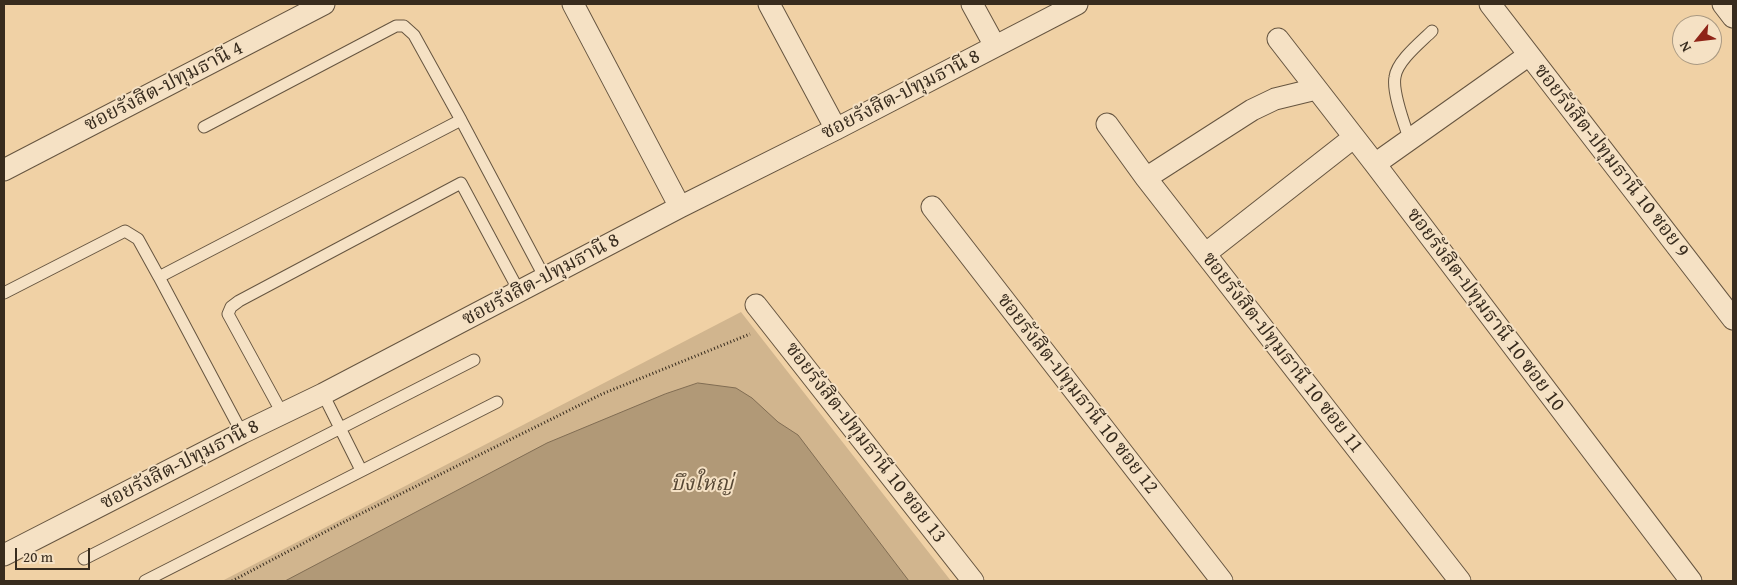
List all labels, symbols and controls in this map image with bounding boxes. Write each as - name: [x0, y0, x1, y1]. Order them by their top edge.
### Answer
- north arrow: [1672, 15, 1722, 65]
- street label: ซอยรังสิต-ปทุมธานี 4: [81, 37, 247, 137]
- text: N: [1674, 38, 1696, 56]
- street label: ซอยรังสิต-ปทุมธานี 8: [818, 45, 984, 145]
- street label: ซอยรังสิต-ปทุมธานี 10 ซอย 9: [1528, 60, 1694, 262]
- street label: ซอยรังสิต-ปทุมธานี 10 ซอย 10: [1401, 204, 1569, 416]
- street label: ซอยรังสิต-ปทุมธานี 8: [458, 228, 624, 332]
- street label: ซอยรังสิต-ปทุมธานี 10 ซอย 11: [1196, 248, 1368, 458]
- street label: ซอยรังสิต-ปทุมธานี 10 ซอย 12: [991, 289, 1163, 499]
- street label: ซอยรังสิต-ปทุมธานี 10 ซอย 13: [779, 338, 951, 548]
- street label: ซอยรังสิต-ปทุมธานี 8: [97, 415, 263, 515]
- water label: บึงใหญ่: [671, 472, 733, 498]
- scale bar: [18, 538, 92, 570]
- text: 20 m: [23, 546, 53, 567]

